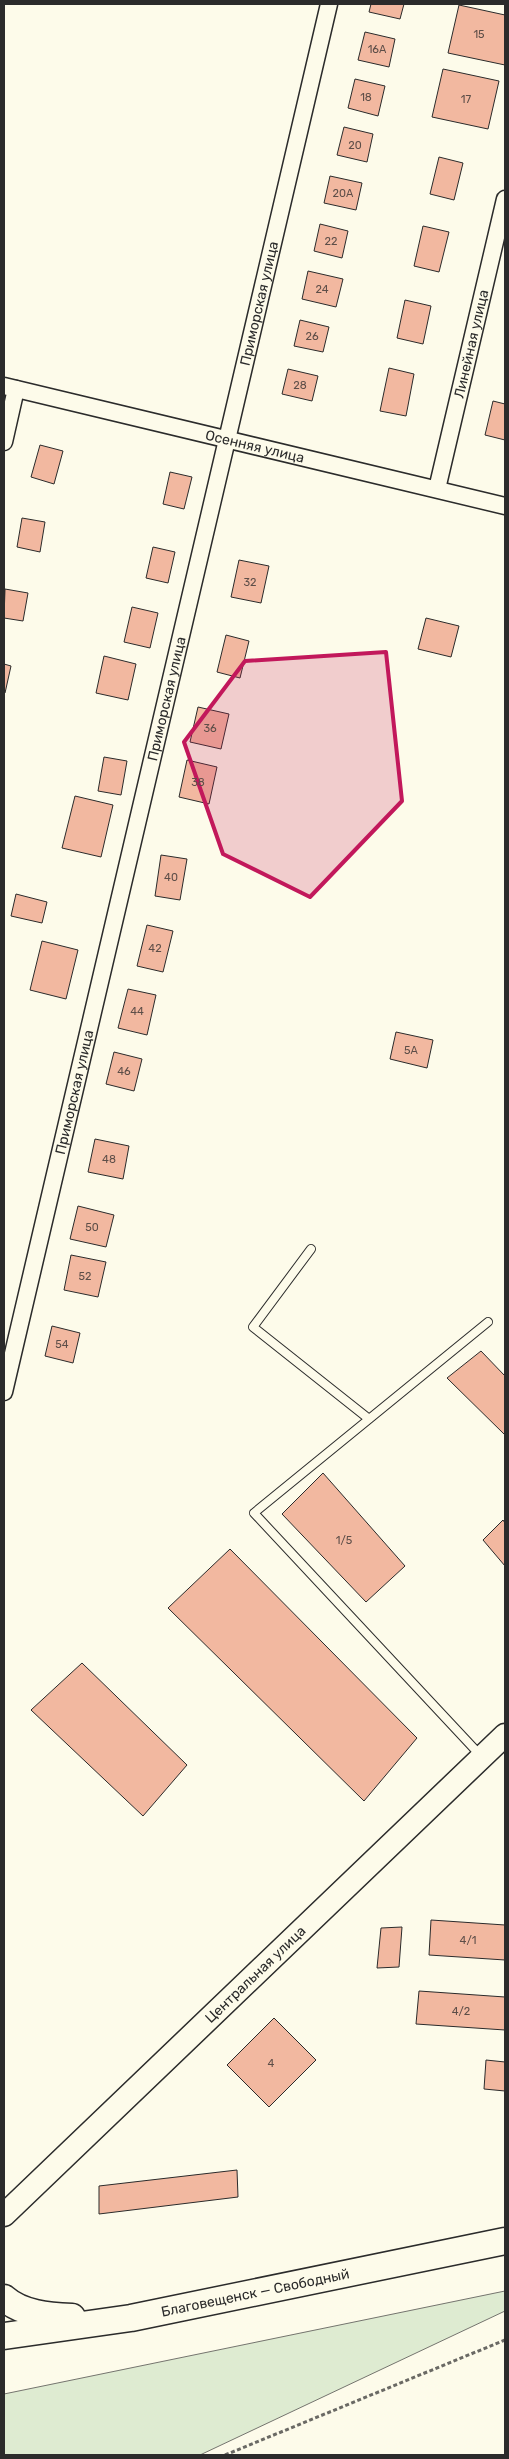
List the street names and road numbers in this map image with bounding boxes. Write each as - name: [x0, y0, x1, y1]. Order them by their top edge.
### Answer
- street label: Приморская улица: [236, 240, 282, 367]
- street label: Линейная улица: [450, 288, 492, 400]
- street label: Осенняя улица: [204, 426, 306, 466]
- street label: Приморская улица: [144, 635, 189, 763]
- street label: Приморская улица: [51, 1028, 97, 1156]
- street label: Центральная улица: [202, 1922, 309, 2026]
- street label: Благовещенск — Свободный: [159, 2265, 351, 2320]

